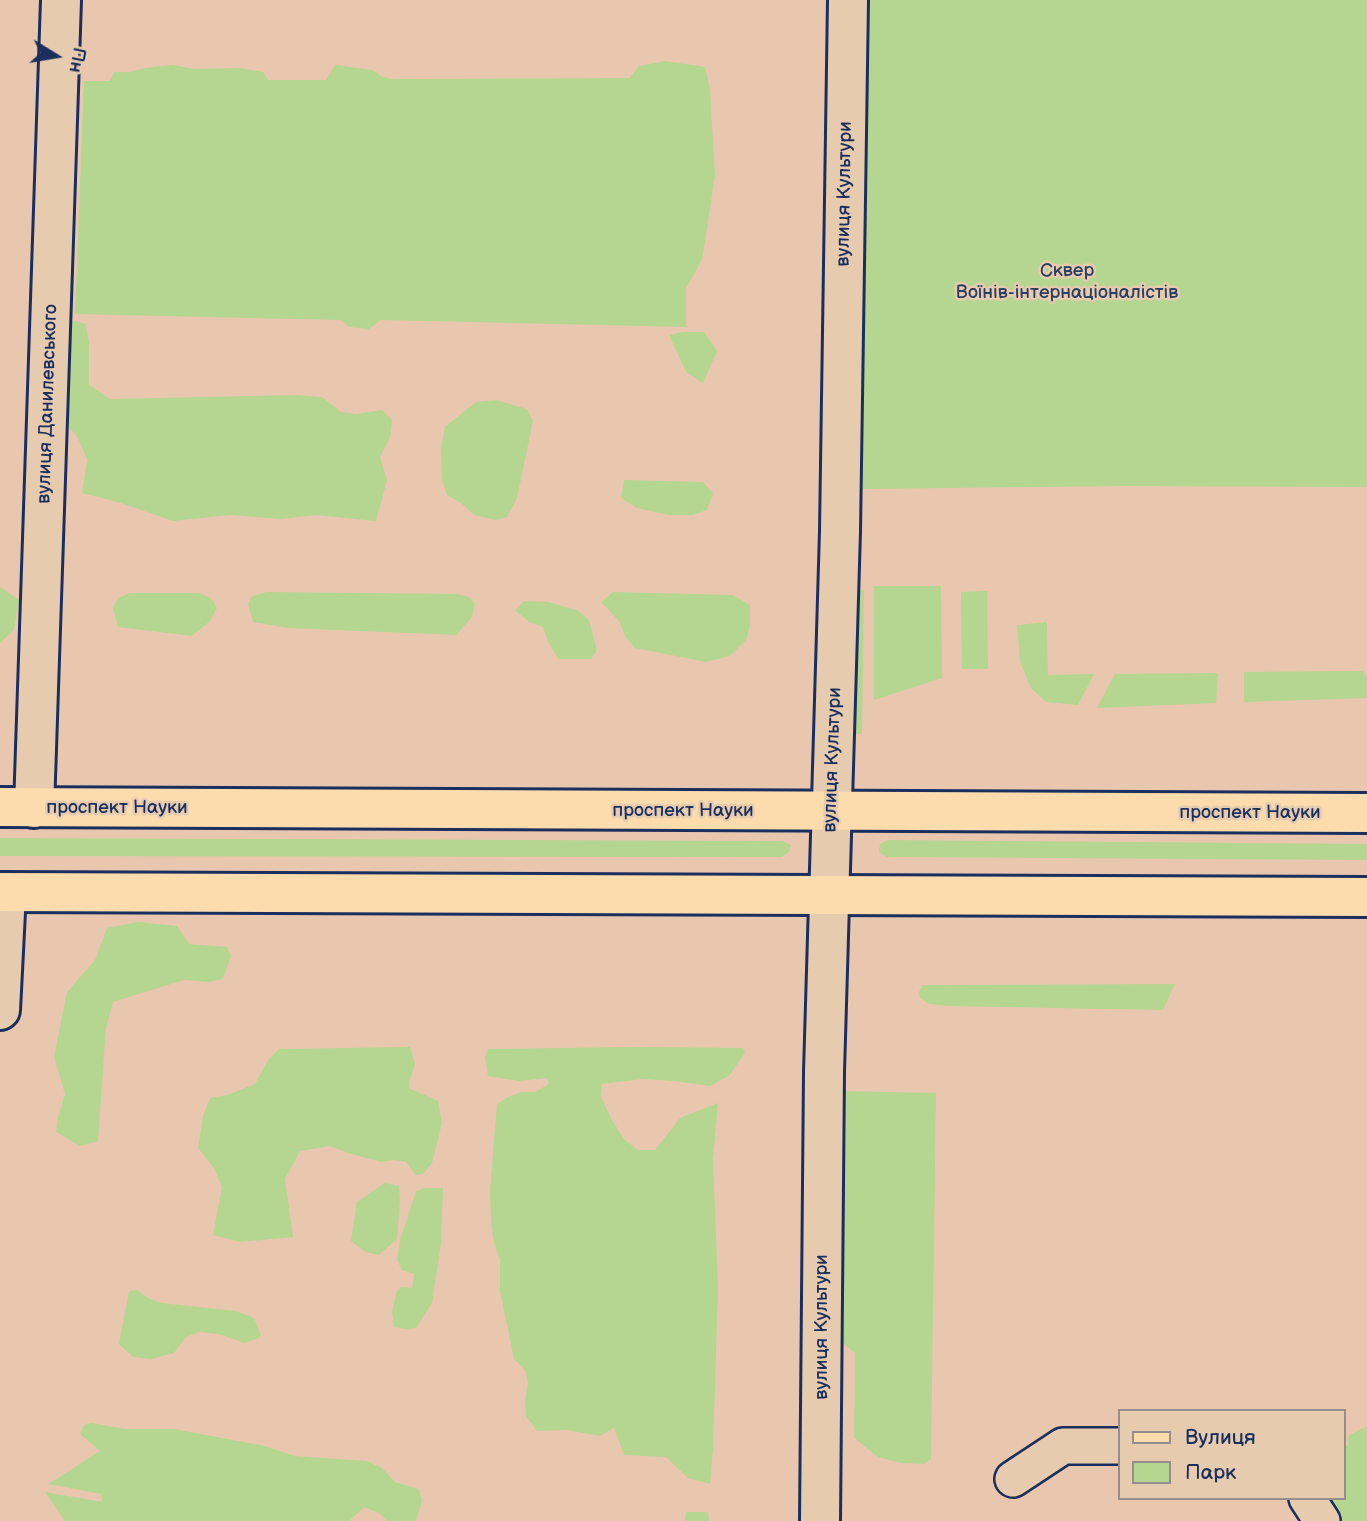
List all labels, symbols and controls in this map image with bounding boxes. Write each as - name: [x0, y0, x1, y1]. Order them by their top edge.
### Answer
- north arrow: [21, 21, 91, 91]
- text: Пн: [63, 45, 91, 75]
- street label: вулиця Культури: [832, 121, 858, 267]
- park label: Сквер Воїнів-інтернаціоналістів: [956, 260, 1178, 304]
- street label: вулиця Данилевського: [33, 304, 63, 504]
- street label: вулиця Культури: [819, 687, 847, 833]
- street label: проспект Науки: [46, 797, 188, 819]
- street label: проспект Науки: [612, 800, 754, 822]
- street label: проспект Науки: [1179, 802, 1321, 824]
- street label: вулиця Культури: [811, 1254, 833, 1400]
- legend: [1118, 1409, 1346, 1500]
- text: Вулиця: [1185, 1425, 1256, 1450]
- text: Парк: [1185, 1460, 1236, 1485]

